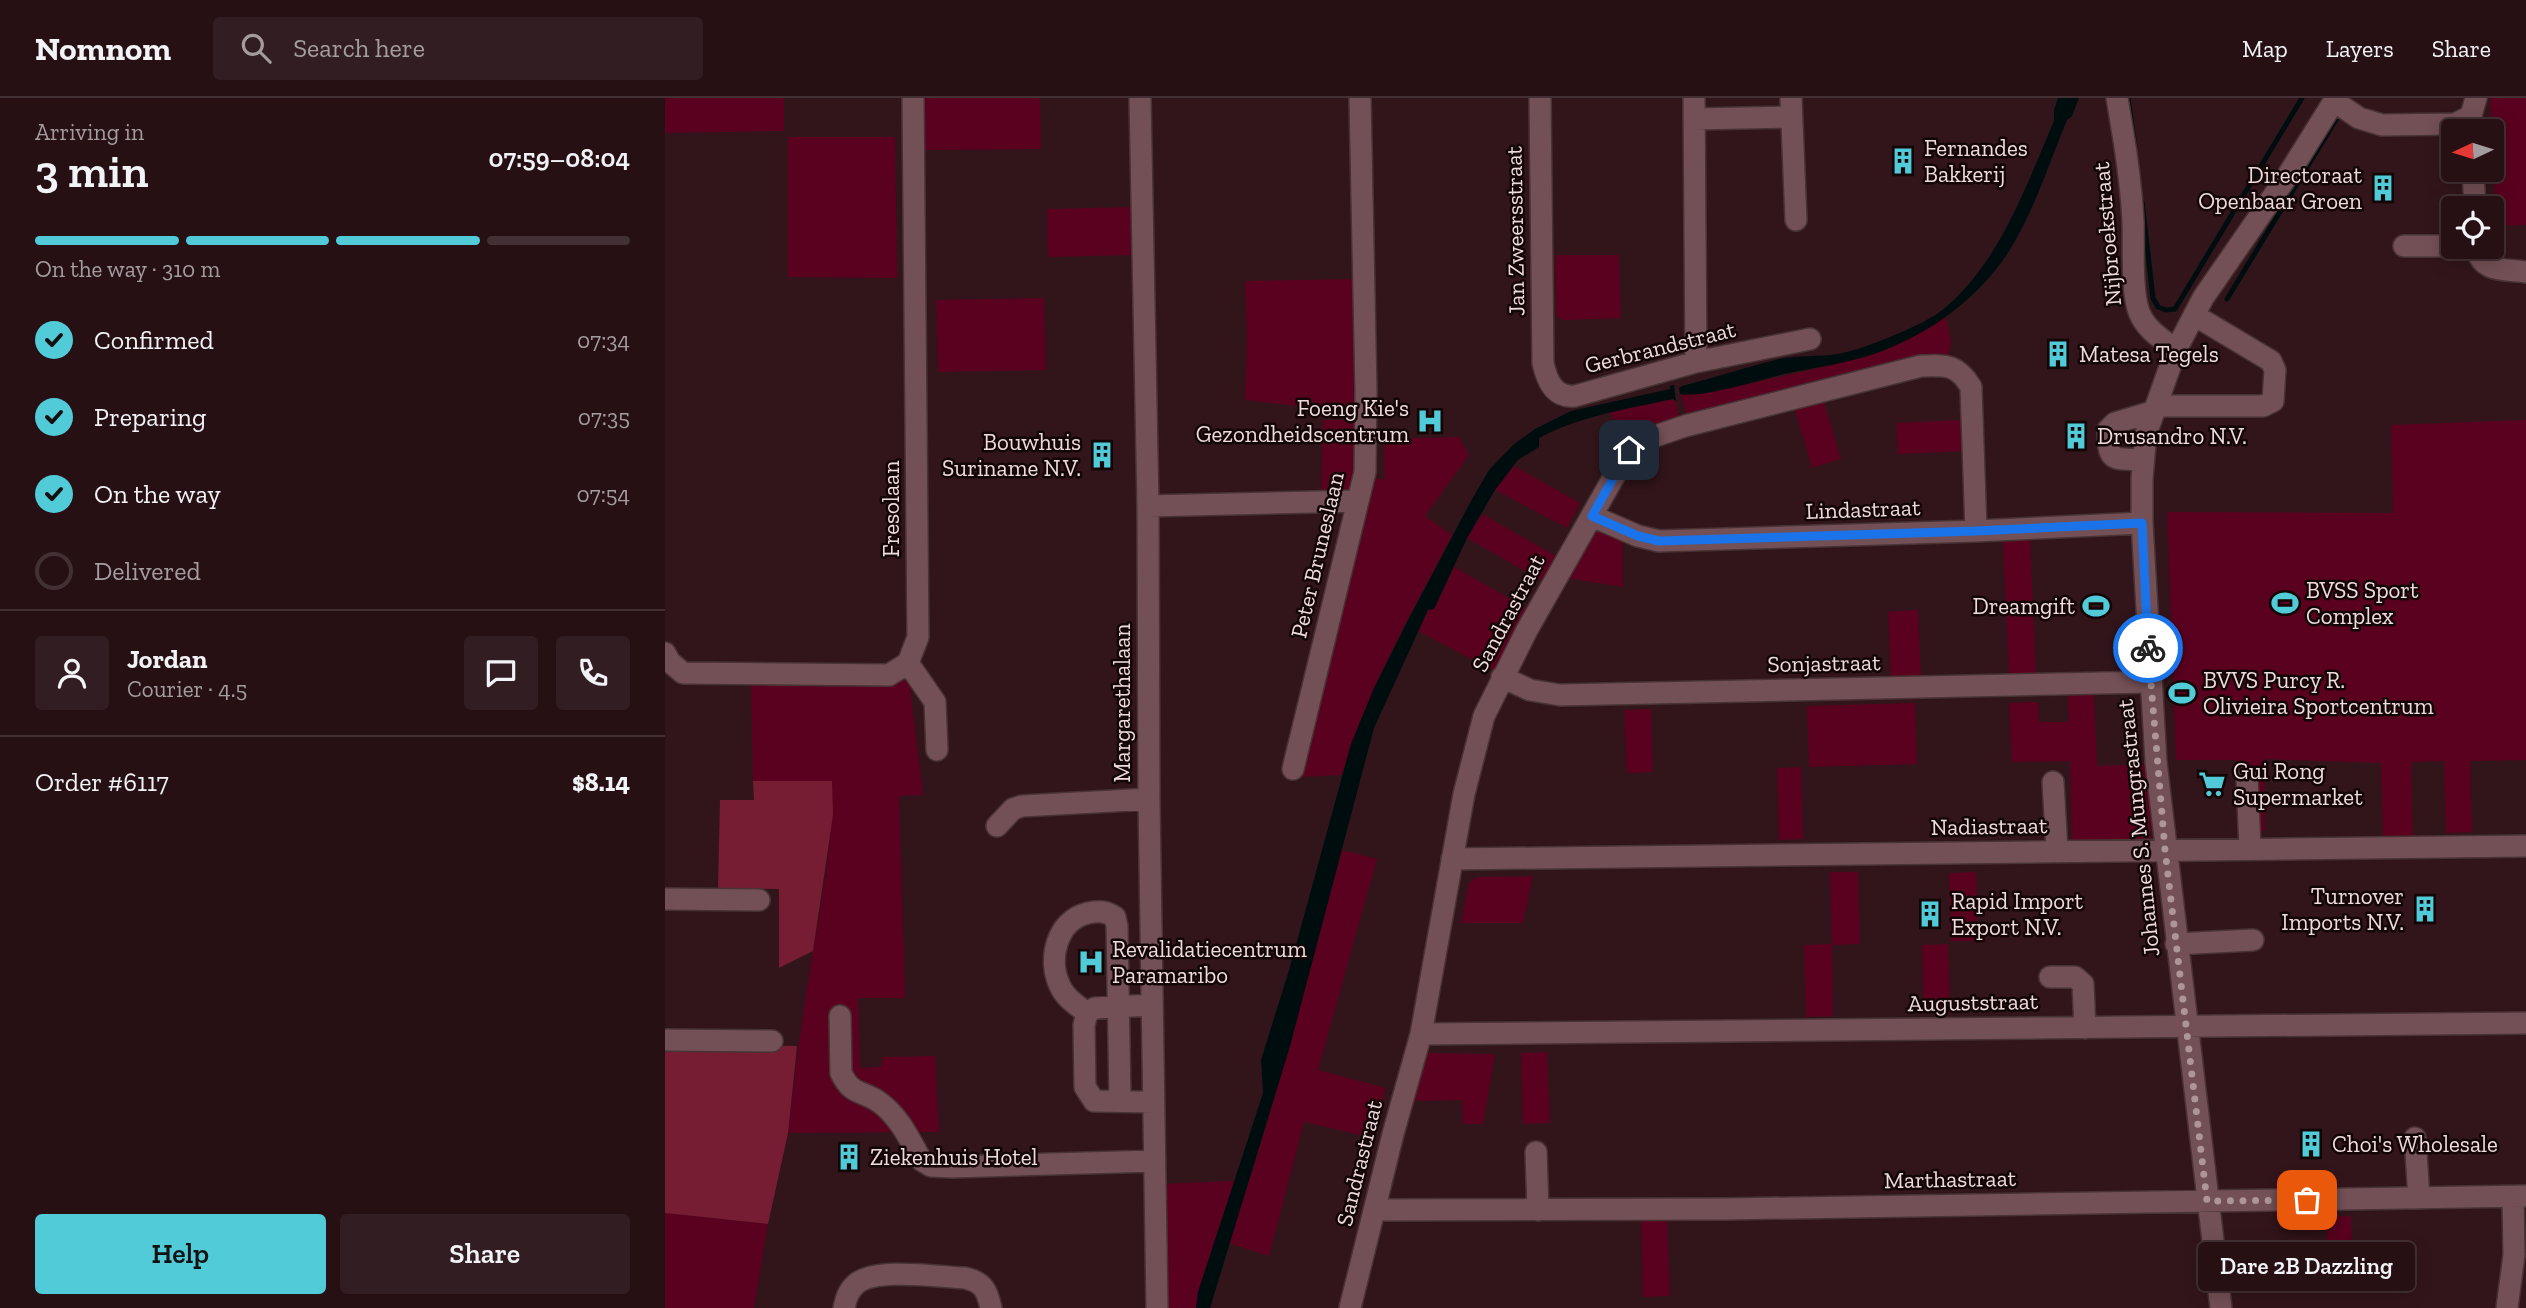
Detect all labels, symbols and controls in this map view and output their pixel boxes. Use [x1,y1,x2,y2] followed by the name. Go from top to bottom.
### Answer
[213,17,703,80] search box
[35,29,171,68] text: Nomnom
[237,29,275,67] icon: search
[293,32,425,64] text: Search here
[2242,34,2288,63] text: Map
[2326,34,2394,63] text: Layers
[2432,34,2491,63] text: Share
[35,118,144,146] text: Arriving in
[2441,119,2504,182] north arrow
[2441,119,2504,259] map controls
[1924,134,2028,188] place label: Fernandes Bakkerij
[488,142,630,174] text: 07:59–08:04
[35,144,148,199] text: 3 min
[1500,145,1530,316] street label: Jan Zweersstraat
[1888,146,1918,176] building icon: Fernandes Bakkerij
[2087,160,2127,307] street label: Nijbroekstraat
[2198,161,2362,215] place label: Directoraat Openbaar Groen
[2368,173,2398,203] building icon: Directoraat Openbaar Groen
[2441,196,2504,259] button: locate
[35,255,220,283] text: On the way · 310 m
[1582,315,1739,379] street label: Gerbrandstraat
[35,321,73,359] icon: check
[94,324,214,356] text: Confirmed
[577,326,630,354] text: 07:34
[2043,339,2073,369] building icon: Matesa Tegels
[2079,340,2219,368] place label: Matesa Tegels
[1196,394,1409,448] place label: Foeng Kie's Gezondheidscentrum
[35,398,73,436] icon: check
[94,401,206,433] text: Preparing
[578,403,630,431] text: 07:35
[1415,406,1445,436] hospital icon: Foeng Kie's Gezondheidscentrum
[1599,420,1659,480] pin
[2061,421,2091,451] building icon: Drusandro N.V.
[2097,422,2247,450] place label: Drusandro N.V.
[942,428,1081,482] place label: Bouwhuis Suriname N.V.
[1610,431,1648,469] icon: home
[1087,440,1117,470] building icon: Bouwhuis Suriname N.V.
[877,461,905,557] street label: Fresolaan
[1284,469,1350,641] street label: Peter Bruneslaan
[35,475,73,513] icon: check
[94,478,221,510] text: On the way
[577,480,630,508] text: 07:54
[1805,493,1921,525] street label: Lindastraat
[1465,549,1551,677] street label: Sandrastraat
[94,555,201,587] text: Delivered
[2306,576,2419,630] place label: BVSS Sport Complex
[2270,588,2300,618] sports icon: BVSS Sport Complex
[2081,591,2111,621] sports icon: Dreamgift
[1972,592,2075,620] place label: Dreamgift
[2113,613,2183,683] courier
[1108,623,1136,783] street label: Margarethalaan
[2129,629,2167,667] icon: bike
[35,636,109,710] button: person
[464,636,538,710] button: chat
[556,636,630,710] button: phone
[127,643,207,675] text: Jordan
[1767,648,1881,678] street label: Sonjastraat
[2203,666,2434,720] place label: BVVS Purcy R. Olivieira Sportcentrum
[127,675,247,703] text: Courier · 4.5
[2167,678,2197,708] sports icon: BVVS Purcy R. Olivieira Sportcentrum
[2111,698,2165,958] street label: Johannes S. Mungrastraat
[2233,757,2363,811] place label: Gui Rong Supermarket
[35,766,169,798] text: Order #6117
[572,766,630,798] text: $8.14
[2197,769,2227,799] supermarket icon: Gui Rong Supermarket
[1930,811,2048,841] street label: Nadiastraat
[2281,882,2404,936] place label: Turnover Imports N.V.
[1951,887,2084,941] place label: Rapid Import Export N.V.
[2410,894,2440,924] building icon: Turnover Imports N.V.
[1915,899,1945,929] building icon: Rapid Import Export N.V.
[1112,935,1307,989] place label: Revalidatiecentrum Paramaribo
[1076,947,1106,977] hospital icon: Revalidatiecentrum Paramaribo
[1907,987,2039,1017] street label: Auguststraat
[1330,1097,1388,1229] street label: Sandrastraat
[2296,1129,2326,1159] building icon: Choi's Wholesale
[2332,1130,2498,1158] place label: Choi's Wholesale
[834,1142,864,1172] building icon: Ziekenhuis Hotel
[870,1143,1038,1171] place label: Ziekenhuis Hotel
[1884,1164,2017,1194] street label: Marthastraat
[2277,1170,2337,1230] pin
[2288,1181,2326,1219] icon: bag
[35,1214,326,1294] button: Help
[340,1214,630,1294] button: Share
[2199,1242,2415,1291] callout: Dare 2B Dazzling
[2220,1252,2393,1280] text: Dare 2B Dazzling

